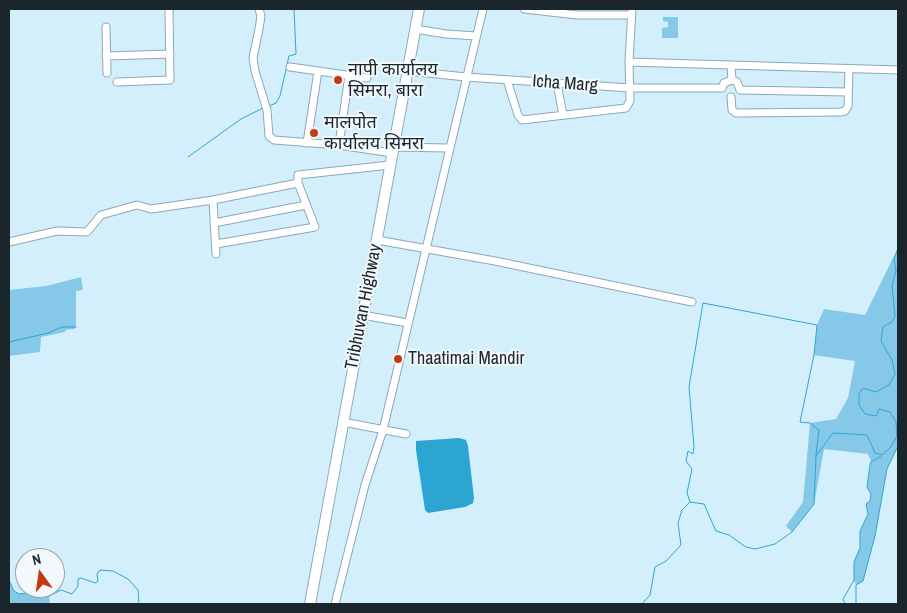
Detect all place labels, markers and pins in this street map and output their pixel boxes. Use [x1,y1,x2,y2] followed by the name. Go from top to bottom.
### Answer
[348,59,438,102] place label: नापी कार्यालय सिमरा, बारा
[332,74,344,86] marker: नापी कार्यालय सिमरा, बारा
[324,112,424,154] place label: मालपोत कार्यालय सिमरा
[308,127,320,139] marker: मालपोत कार्यालय सिमरा
[408,348,524,370] place label: Thaatimai Mandir
[392,353,404,365] marker: Thaatimai Mandir

